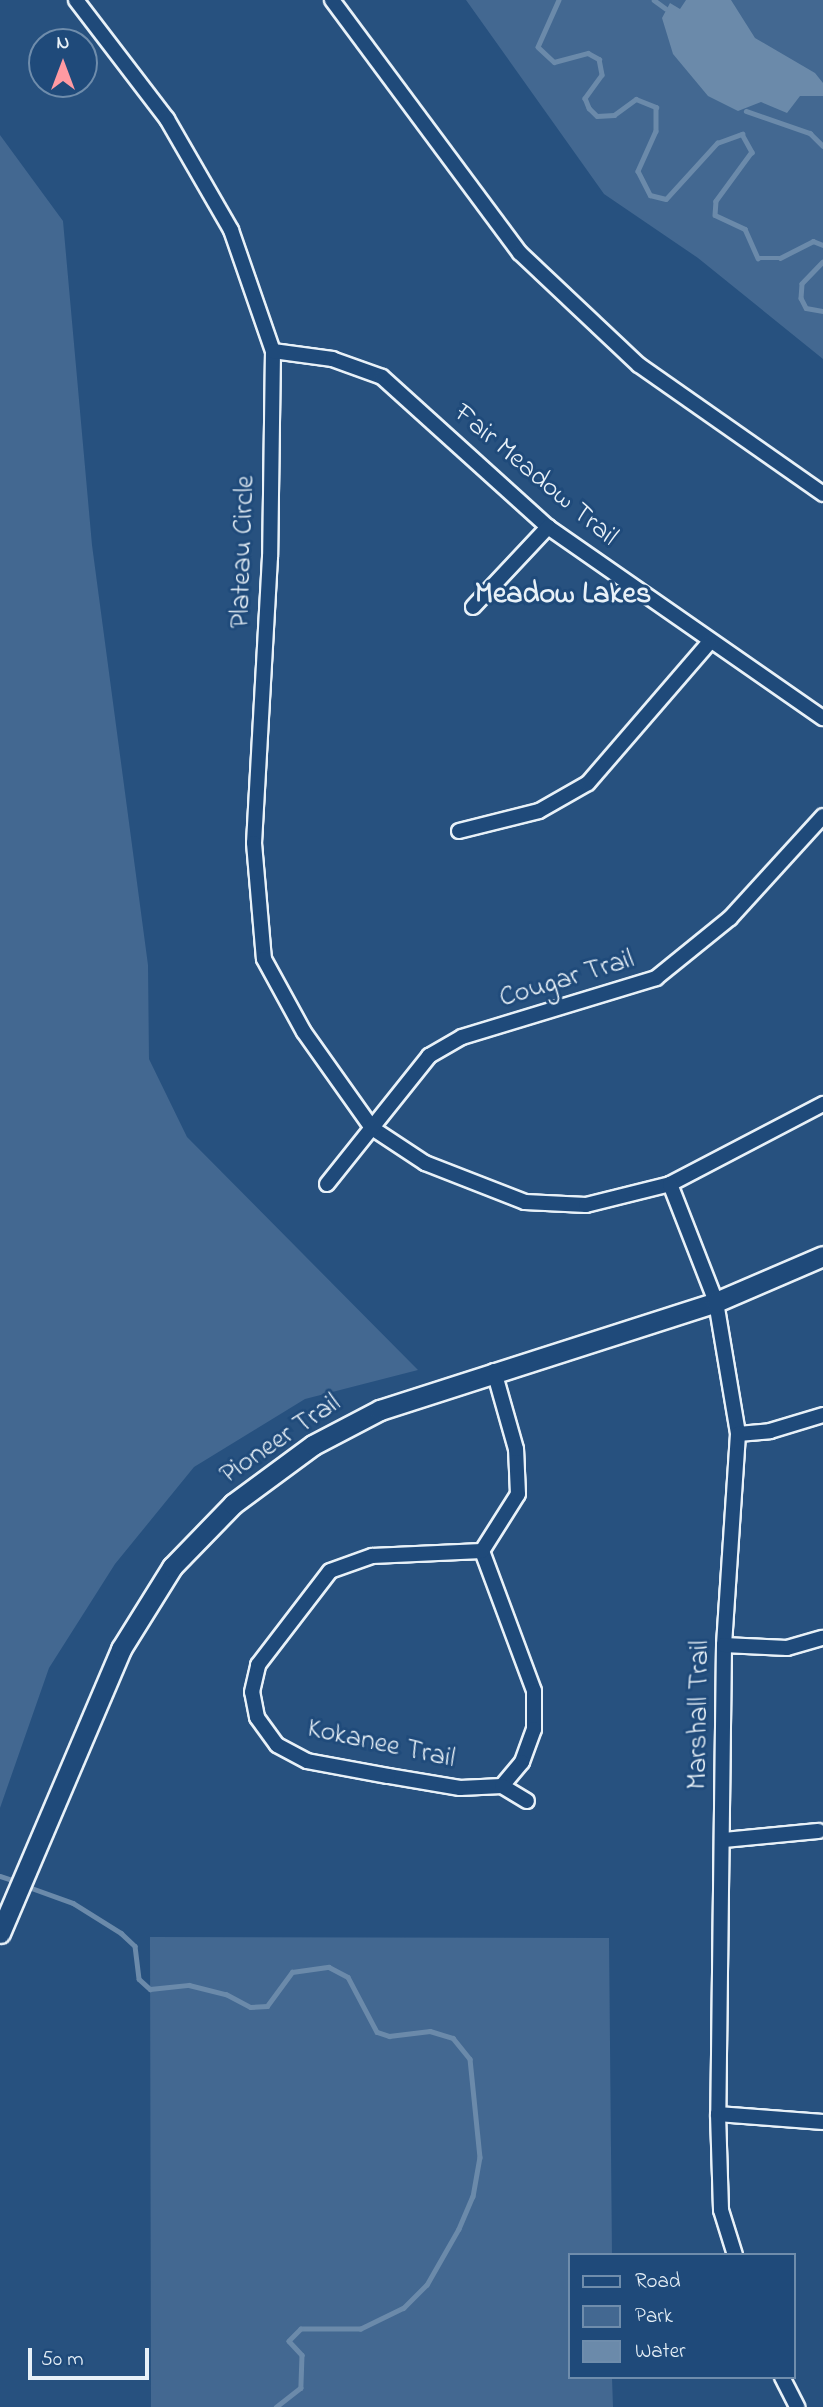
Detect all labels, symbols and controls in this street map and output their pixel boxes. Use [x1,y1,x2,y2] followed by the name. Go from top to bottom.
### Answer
[28,28,98,98] north arrow
[57,30,69,57] text: N
[446,398,624,554] street label: Fair Meadow Trail
[225,475,263,629] street label: Plateau Circle
[475,577,651,613] district label: Meadow Lakes
[496,944,638,1016] street label: Cougar Trail
[214,1387,348,1493] street label: Pioneer Trail
[682,1640,718,1790] street label: Marshall Trail
[304,1713,458,1777] street label: Kokanee Trail
[568,2253,795,2379] legend
[635,2267,681,2297] text: Road
[635,2302,673,2332] text: Park
[32,2334,152,2378] scale bar
[635,2337,686,2367] text: Water
[41,2345,84,2375] text: 50 m

